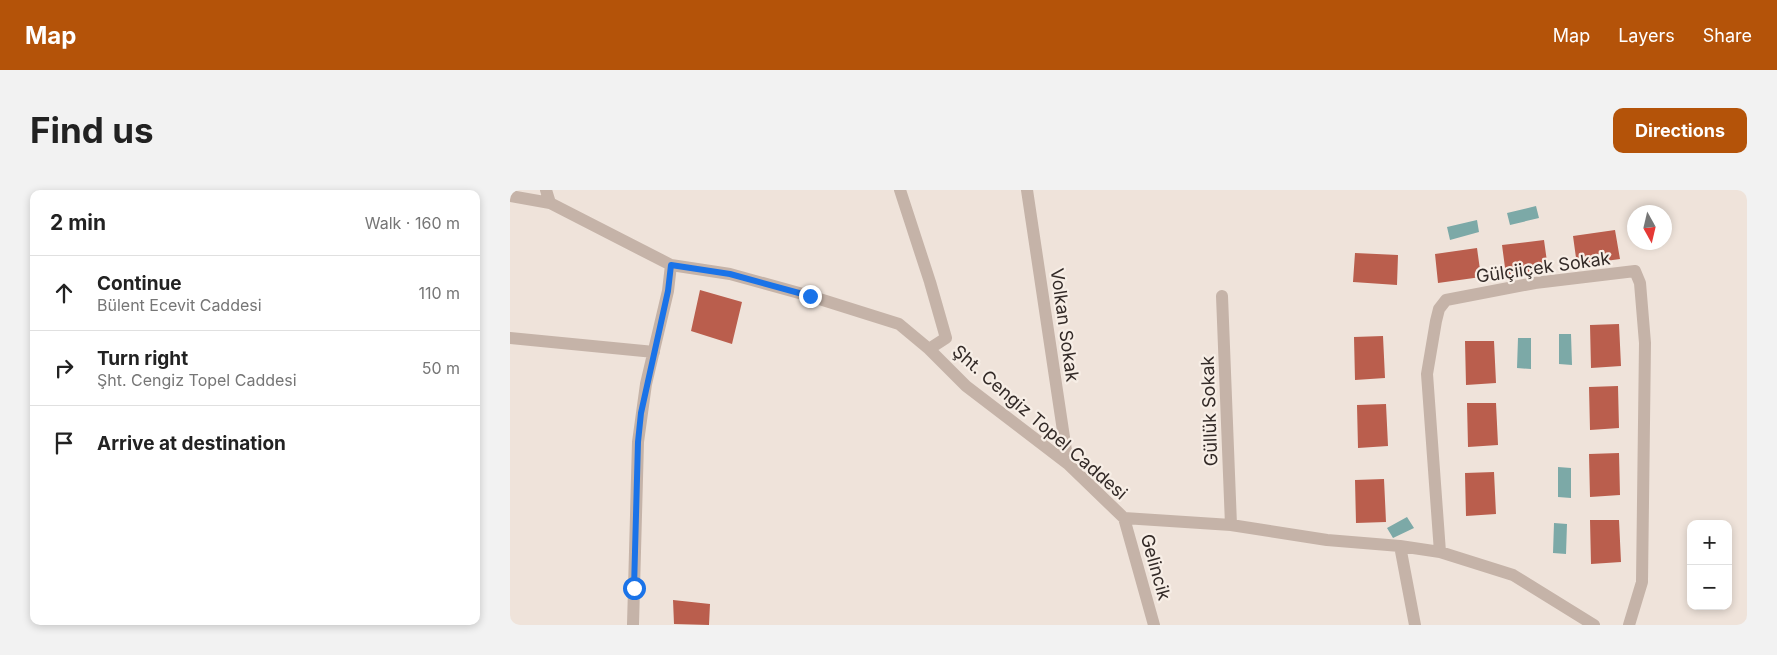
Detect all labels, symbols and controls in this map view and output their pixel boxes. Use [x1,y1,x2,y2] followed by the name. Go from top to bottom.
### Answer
[25,21,76,50] text: Map
[1553,25,1590,46] text: Map
[1618,25,1675,46] text: Layers
[1703,25,1752,46] text: Share
[1613,108,1747,153] button: Directions
[30,109,154,151] text: Find us
[1627,205,1672,250] north arrow
[50,210,106,235] text: 2 min
[365,213,460,233] text: Walk · 160 m
[1475,247,1612,287] street label: Gülçiiçek Sokak
[1047,267,1083,383] street label: Volkan Sokak
[97,272,182,295] text: Continue
[50,279,78,307] icon: ahead
[418,283,460,303] text: 110 m
[799,285,822,308] route end
[97,295,262,315] text: Bülent Ecevit Caddesi
[948,340,1132,504] street label: Şht. Cengiz Topel Caddesi
[97,347,188,370] text: Turn right
[50,354,78,382] icon: right
[1197,355,1221,467] street label: Güllük Sokak
[422,358,460,378] text: 50 m
[97,370,297,390] text: Şht. Cengiz Topel Caddesi
[50,429,78,457] icon: arrive
[97,432,286,455] text: Arrive at destination
[1687,520,1732,610] map controls
[1687,520,1732,565] button: +
[1137,532,1175,603] street label: Gelincik
[1687,565,1732,610] button: −
[623,577,646,600] route start

